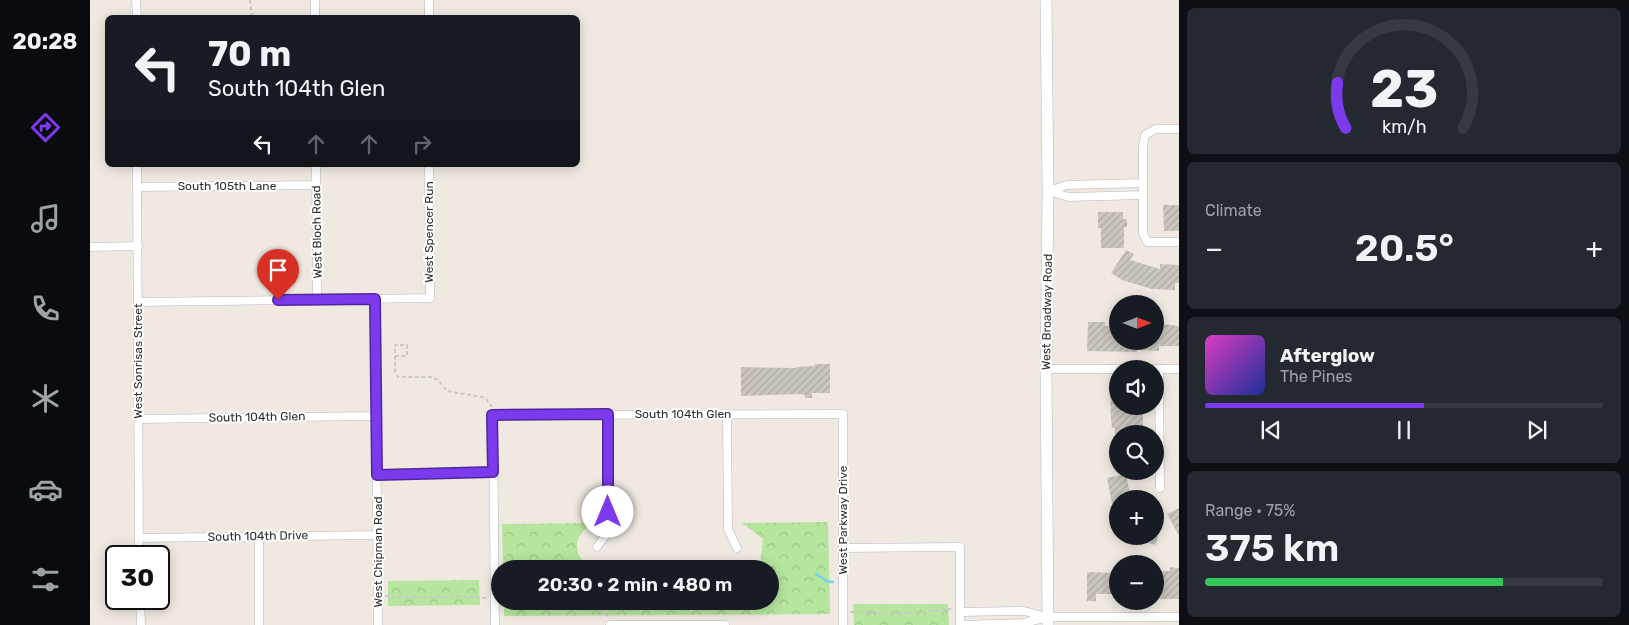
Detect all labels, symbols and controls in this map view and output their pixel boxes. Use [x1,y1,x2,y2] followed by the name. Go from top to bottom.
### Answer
[13,28,77,55] text: 20:28
[208,33,291,75] text: 70 m
[125,35,190,100] icon: left
[1370,58,1438,120] text: 23
[208,75,385,102] text: South 104th Glen
[28,110,63,145] icon: directions
[1382,116,1426,137] text: km/h
[249,130,277,158] icon: left
[302,130,330,158] icon: ahead
[355,130,383,158] icon: ahead
[408,130,436,158] icon: right
[178,179,277,193] street label: South 105th Lane
[422,181,436,283] street label: West Spencer Run
[309,185,325,279] street label: West Bloch Road
[28,201,63,236] icon: music
[1205,201,1262,220] text: Climate
[1355,225,1454,271] text: 20.5°
[1205,232,1223,265] text: −
[1586,232,1603,265] text: +
[257,249,299,300] pin
[1039,254,1055,370] street label: West Broadway Road
[264,256,292,284] icon: arrive
[28,291,63,326] icon: phone
[1109,295,1164,350] north arrow
[1109,295,1164,610] map controls
[131,303,145,419] street label: West Sonrisas Street
[1280,344,1375,367] text: Afterglow
[1109,360,1164,415] button: sound
[1280,367,1353,386] text: The Pines
[28,381,63,416] icon: climate
[635,407,731,421] street label: South 104th Glen
[209,409,305,425] street label: South 104th Glen
[1257,416,1285,444] icon: previous
[1390,416,1418,444] icon: pause
[1523,416,1551,444] icon: next
[1109,425,1164,480] button: search
[836,465,850,574] street label: West Parkway Drive
[28,472,63,507] icon: car
[581,485,633,537] position arrow
[1109,490,1164,545] button: +
[371,496,385,608] street label: West Chipman Road
[1205,501,1296,520] text: Range · 75%
[1205,525,1339,571] text: 375 km
[208,528,309,544] street label: South 104th Drive
[105,545,170,610] speed limit sign: 30
[1109,555,1164,610] button: −
[28,562,63,597] icon: filters
[538,573,732,596] text: 20:30 · 2 min · 480 m

